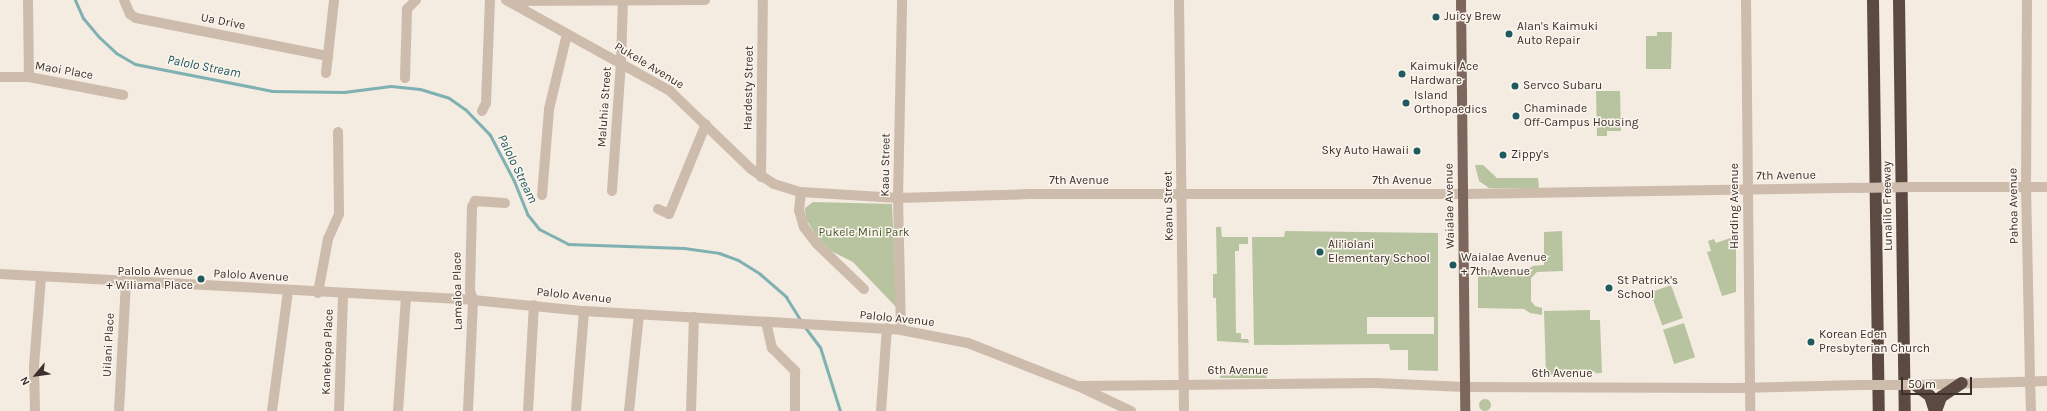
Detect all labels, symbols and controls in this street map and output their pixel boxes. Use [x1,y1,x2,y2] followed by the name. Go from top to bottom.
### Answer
[1444,10,1501,24] place label: Juicy Brew
[199,11,247,33] street label: Ua Drive
[1431,12,1441,22] marker: Juicy Brew
[1517,20,1598,48] place label: Alan's Kaimuki Auto Repair
[1504,29,1514,39] marker: Alan's Kaimuki Auto Repair
[612,40,686,92] street label: Pukele Avenue
[741,46,757,130] street label: Hardesty Street
[166,52,242,82] water label: Palolo Stream
[34,59,94,83] street label: Maoi Place
[1410,60,1478,88] place label: Kaimuki Ace Hardware
[595,66,615,148] street label: Maluhia Street
[1397,69,1407,79] marker: Kaimuki Ace Hardware
[1523,79,1602,93] place label: Servco Subaru
[1510,81,1520,91] marker: Servco Subaru
[1414,89,1487,117] place label: Island Orthopaedics
[1401,98,1411,108] marker: Island Orthopaedics
[1524,102,1639,130] place label: Chaminade Off-Campus Housing
[1511,111,1521,121] marker: Chaminade Off-Campus Housing
[494,132,540,206] water label: Palolo Stream
[878,133,894,197] street label: Kaau Street
[1322,144,1409,158] place label: Sky Auto Hawaii
[1412,146,1422,156] marker: Sky Auto Hawaii
[1511,148,1549,162] place label: Zippy's
[1498,150,1508,160] marker: Zippy's
[1880,161,1896,251] street label: Lunalilo Freeway
[1442,163,1458,249] street label: Waialae Avenue
[1728,163,1742,249] street label: Harding Avenue
[1756,168,1816,184] street label: 7th Avenue
[2006,168,2022,244] street label: Pahoa Avenue
[1161,171,1177,241] street label: Keanu Street
[1049,174,1109,188] street label: 7th Avenue
[1372,174,1432,188] street label: 7th Avenue
[819,226,909,240] park label: Pukele Mini Park
[1328,238,1430,266] place label: Ali'iolani Elementary School
[1315,247,1325,257] marker: Ali'iolani Elementary School
[1461,251,1547,279] place label: Waialae Avenue + 7th Avenue
[450,252,466,330] street label: Lamaloa Place
[1448,260,1458,270] marker: Waialae Avenue + 7th Avenue
[106,265,193,293] place label: Palolo Avenue + Wiliama Place
[213,267,289,285] street label: Palolo Avenue
[196,274,206,284] marker: Palolo Avenue + Wiliama Place
[1617,274,1678,302] place label: St Patrick's School
[1604,283,1614,293] marker: St Patrick's School
[536,285,612,307] street label: Palolo Avenue
[859,308,935,330] street label: Palolo Avenue
[319,309,337,395] street label: Kanekopa Place
[100,313,118,377] street label: Uilani Place
[1819,328,1930,356] place label: Korean Eden Presbyterian Church
[1806,337,1816,347] marker: Korean Eden Presbyterian Church
[16,355,56,395] north arrow
[1208,364,1268,378] street label: 6th Avenue
[1532,367,1592,381] street label: 6th Avenue
[1903,369,1974,395] scale bar
[17,374,33,388] text: N
[1908,377,1936,391] text: 50 m

